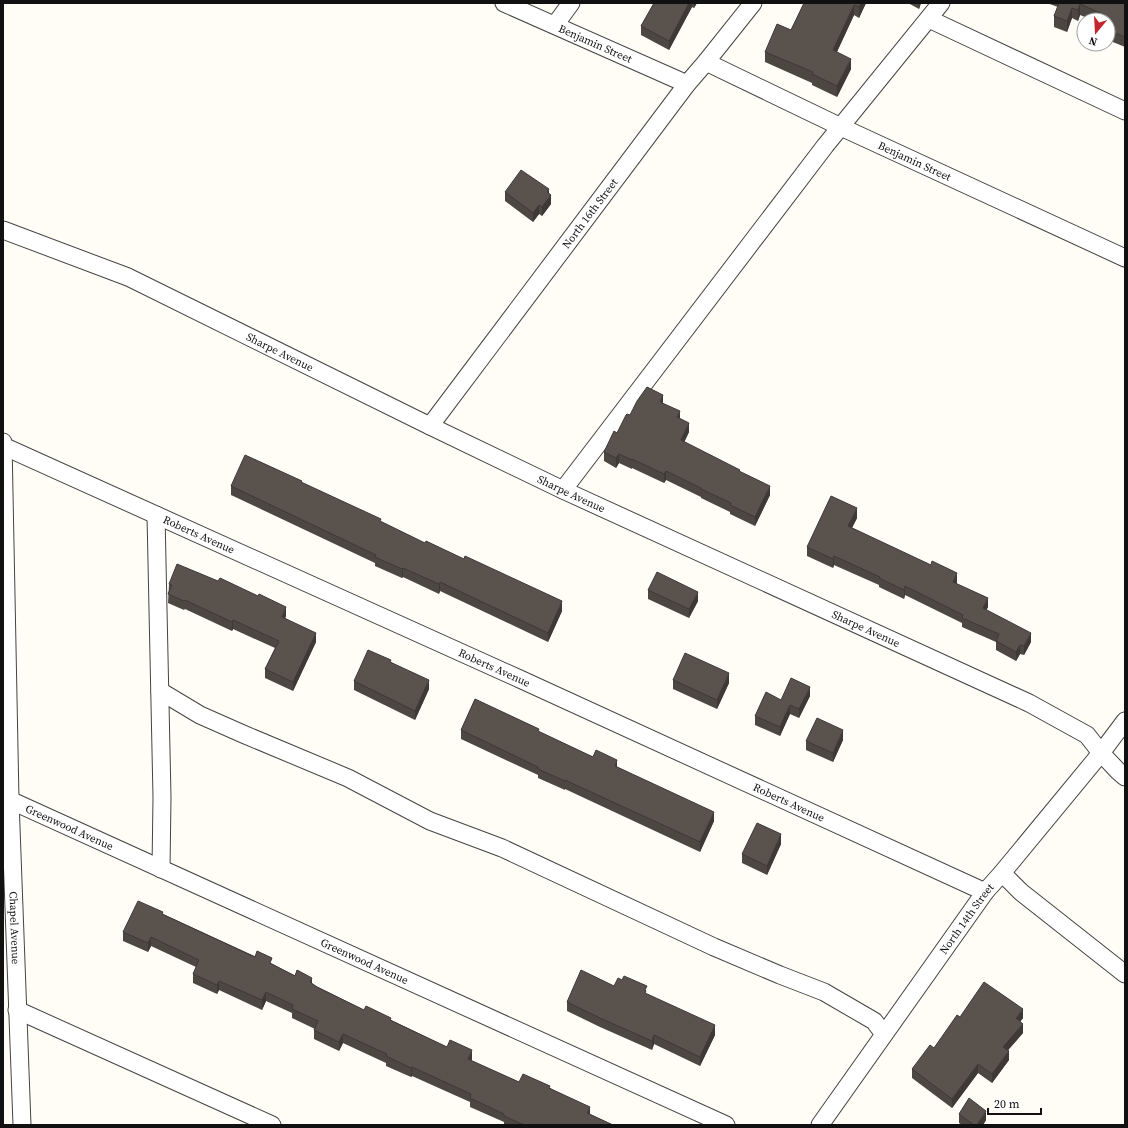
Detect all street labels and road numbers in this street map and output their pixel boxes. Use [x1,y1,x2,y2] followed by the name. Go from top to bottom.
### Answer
[556,21,635,67] street label: Benjamin Street
[876,138,954,185] street label: Benjamin Street
[559,175,622,252] street label: North 16th Street
[244,330,316,376] street label: Sharpe Avenue
[535,472,608,516] street label: Sharpe Avenue
[161,512,237,558] street label: Roberts Avenue
[829,607,902,651] street label: Sharpe Avenue
[456,645,533,691] street label: Roberts Avenue
[751,780,827,826] street label: Roberts Avenue
[23,801,116,854] street label: Greenwood Avenue
[936,880,998,957] street label: North 14th Street
[5,891,23,965] street label: Chapel Avenue
[318,935,411,988] street label: Greenwood Avenue

